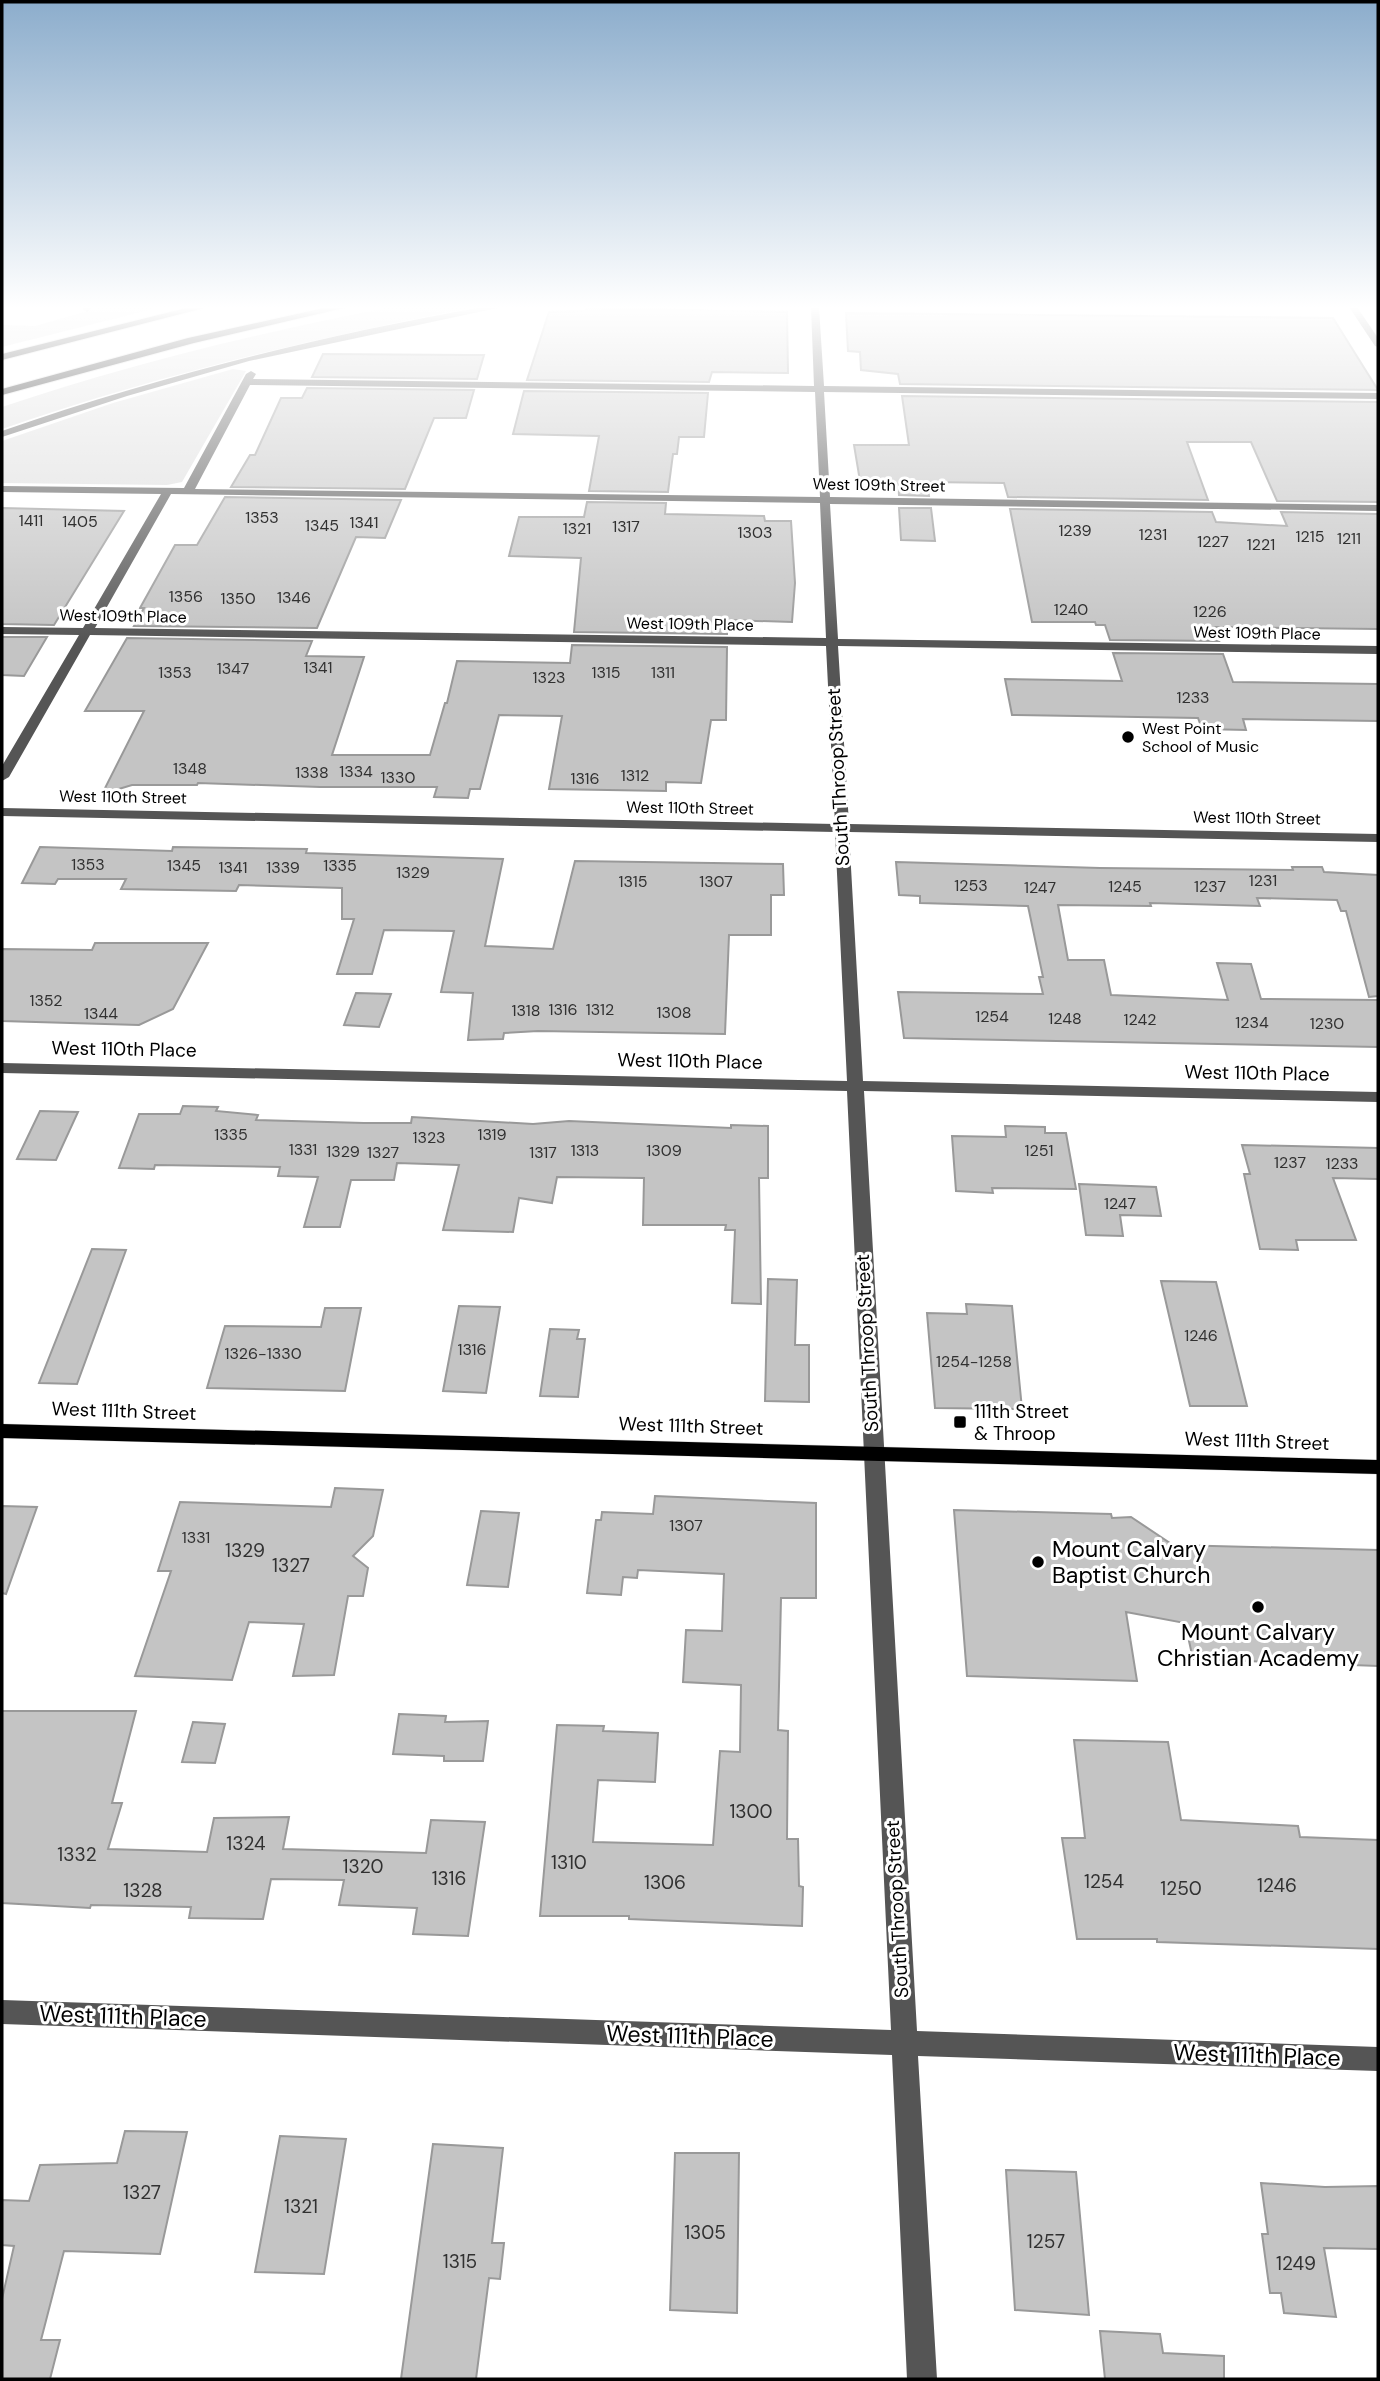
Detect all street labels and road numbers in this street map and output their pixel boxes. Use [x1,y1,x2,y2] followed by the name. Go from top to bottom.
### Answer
[812,473,946,497] street label: West 109th Street
[59,604,187,628] street label: West 109th Place
[626,612,754,636] street label: West 109th Place
[1193,621,1321,645] street label: West 109th Place
[821,687,855,867] street label: South Throop Street
[59,785,187,809] street label: West 110th Street
[626,796,754,820] street label: West 110th Street
[1193,806,1321,830] street label: West 110th Street
[51,1035,197,1063] street label: West 110th Place
[617,1047,763,1075] street label: West 110th Place
[1184,1059,1330,1087] street label: West 110th Place
[850,1253,884,1433] street label: South Throop Street
[51,1396,197,1426] street label: West 111th Street
[618,1411,764,1441] street label: West 111th Street
[1184,1426,1330,1456] street label: West 111th Street
[880,1819,914,1999] street label: South Throop Street
[39,1998,207,2034] street label: West 111th Place
[606,2018,774,2054] street label: West 111th Place
[1173,2037,1341,2073] street label: West 111th Place

